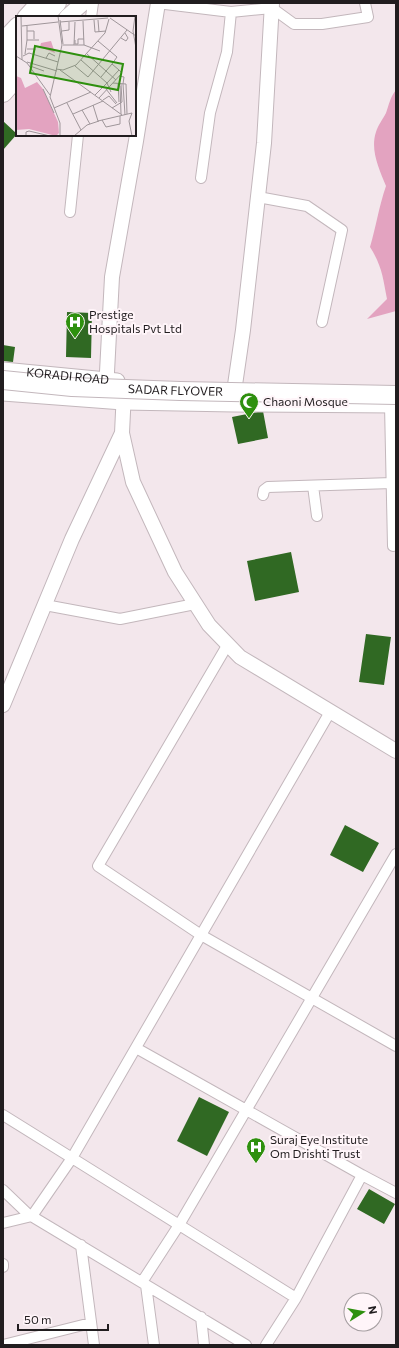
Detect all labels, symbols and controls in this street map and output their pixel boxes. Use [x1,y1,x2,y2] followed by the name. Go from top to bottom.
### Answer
[16,16,136,136] inset map
[89,307,182,335] place label: Prestige Hospitals Pvt Ltd
[64,311,86,339] hospital icon: Prestige Hospitals Pvt Ltd
[26,364,110,386] street label: KORADI ROAD
[128,381,223,398] street label: SADAR FLYOVER
[238,391,260,419] mosque icon: Chaoni Mosque
[263,394,348,408] place label: Chaoni Mosque
[270,1132,368,1160] place label: Suraj Eye Institute Om Drishti Trust
[245,1136,267,1164] hospital icon: Suraj Eye Institute Om Drishti Trust
[343,1292,383,1332] north arrow
[366,1305,380,1315] text: N
[18,1306,108,1332] scale bar
[24,1312,52,1326] text: 50 m

